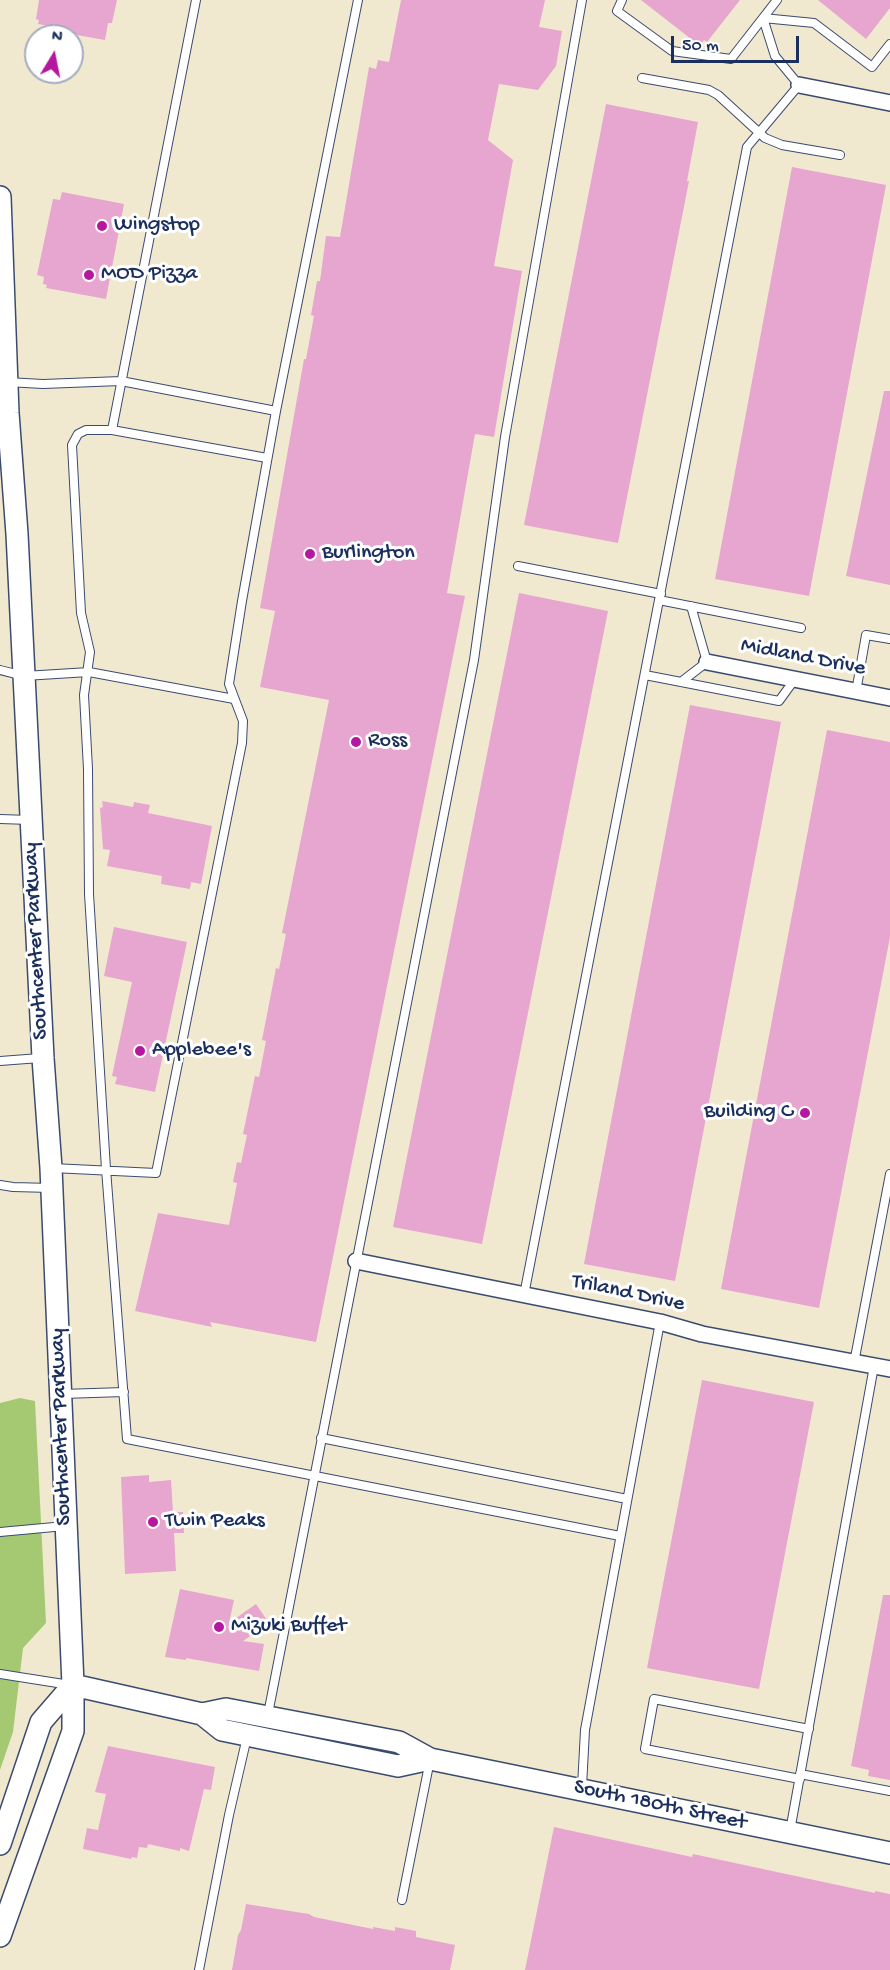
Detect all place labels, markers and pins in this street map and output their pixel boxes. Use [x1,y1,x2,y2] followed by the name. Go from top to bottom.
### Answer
[114,213,200,239] place label: Wingstop
[95,219,109,233] marker: Wingstop
[101,262,198,288] place label: MOD Pizza
[82,268,96,282] marker: MOD Pizza
[322,541,415,567] place label: Burlington
[303,547,317,561] marker: Burlington
[368,729,407,755] place label: Ross
[349,735,363,749] marker: Ross
[152,1038,251,1064] place label: Applebee's
[133,1044,147,1058] marker: Applebee's
[704,1100,793,1126] place label: Building C
[798,1106,812,1120] marker: Building C
[165,1509,265,1535] place label: Twin Peaks
[146,1515,160,1529] marker: Twin Peaks
[231,1614,346,1640] place label: Mizuki Buffet
[212,1620,226,1634] marker: Mizuki Buffet

